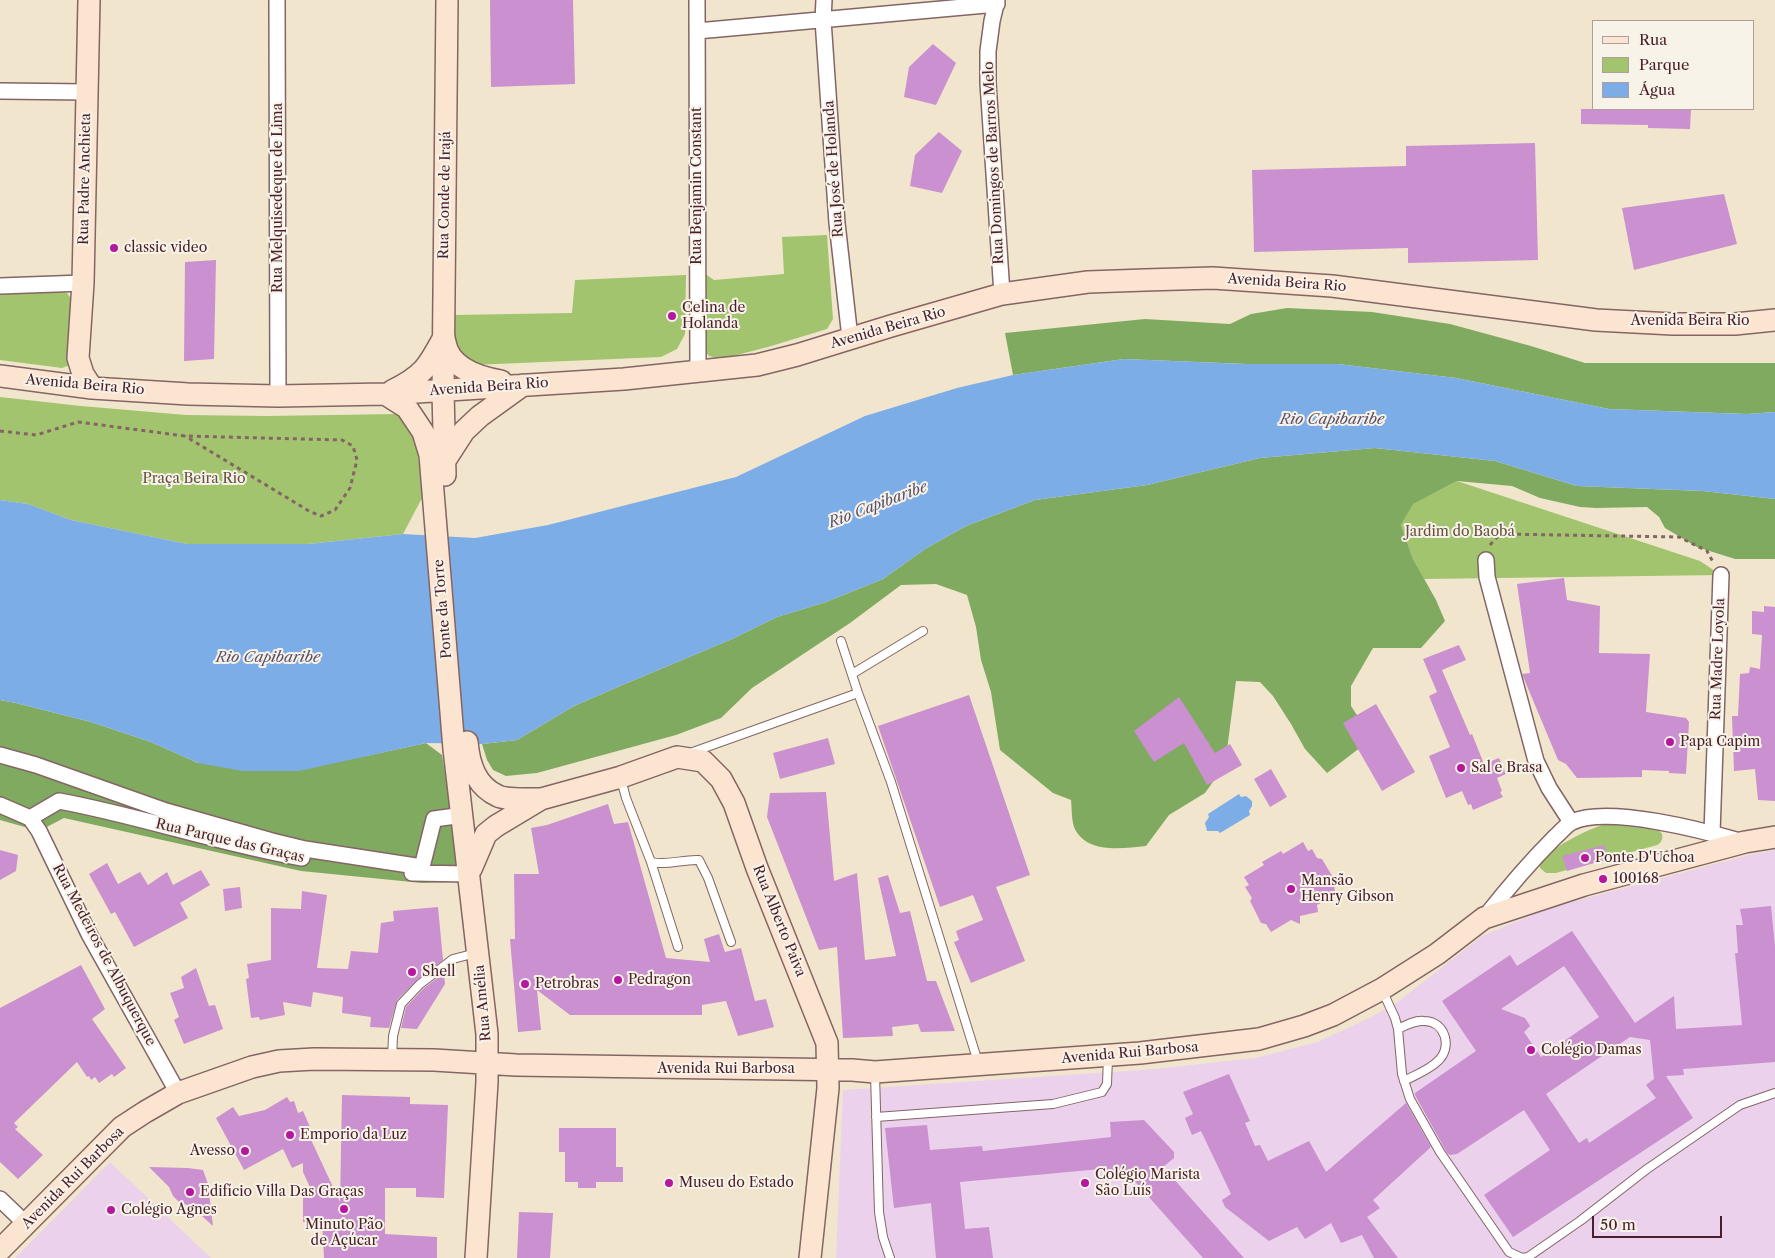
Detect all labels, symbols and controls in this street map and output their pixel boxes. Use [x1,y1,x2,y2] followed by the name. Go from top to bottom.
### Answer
[1592,20,1755,110] legend
[1639,30,1667,49] text: Rua
[1639,55,1689,74] text: Parque
[980,61,1008,265] street label: Rua Domingos de Barros Melo
[1639,80,1675,99] text: Água
[821,100,847,238] street label: Rua José de Holanda
[270,103,286,293] street label: Rua Melquisedeque de Lima
[689,107,705,265] street label: Rua Benjamin Constant
[75,113,95,245] street label: Rua Padre Anchieta
[435,131,455,259] street label: Rua Conde de Irajá
[124,240,207,256] place label: classic video
[108,242,120,254] marker: classic video
[1227,270,1347,296] street label: Avenida Beira Rio
[682,300,745,332] place label: Celina de Holanda
[828,304,948,352] street label: Avenida Beira Rio
[666,310,678,322] marker: Celina de Holanda
[1630,313,1750,329] street label: Avenida Beira Rio
[25,371,145,399] street label: Avenida Beira Rio
[429,374,549,400] street label: Avenida Beira Rio
[1280,411,1384,429] water label: Rio Capibaribe
[143,471,245,487] park label: Praça Beira Rio
[826,478,930,532] water label: Rio Capibaribe
[1405,524,1515,540] park label: Jardim do Baobá
[430,559,456,659] street label: Ponte da Torre
[1707,598,1729,720] street label: Rua Madre Loyola
[216,649,320,667] water label: Rio Capibaribe
[1680,734,1760,750] place label: Papa Capim
[1664,736,1676,748] marker: Papa Capim
[1471,760,1543,776] place label: Sal e Brasa
[1455,762,1467,774] marker: Sal e Brasa
[154,816,306,866] street label: Rua Parque das Graças
[1595,850,1695,866] place label: Ponte D'Uchoa
[1579,852,1591,864] marker: Ponte D'Uchoa
[49,861,159,1049] street label: Rua Medeiros de Albuquerque
[749,863,809,979] street label: Rua Alberto Paiva
[1613,871,1659,887] place label: 100168
[1301,873,1394,906] place label: Mansão Henry Gibson
[1597,873,1609,885] marker: 100168
[1285,883,1297,895] marker: Mansão Henry Gibson
[422,964,455,980] place label: Shell
[471,964,495,1042] street label: Rua Amélia
[406,966,418,978] marker: Shell
[628,972,691,988] place label: Pedragon
[612,974,624,986] marker: Pedragon
[535,976,599,992] place label: Petrobras
[519,978,531,990] marker: Petrobras
[1061,1039,1199,1067] street label: Avenida Rui Barbosa
[1541,1042,1642,1058] place label: Colégio Damas
[1525,1044,1537,1056] marker: Colégio Damas
[657,1061,795,1077] street label: Avenida Rui Barbosa
[18,1123,128,1233] street label: Avenida Rui Barbosa
[300,1127,407,1143] place label: Emporio da Luz
[284,1129,296,1141] marker: Emporio da Luz
[190,1143,235,1159] place label: Avesso
[239,1145,251,1157] marker: Avesso
[1095,1167,1200,1200] place label: Colégio Marista São Luís
[679,1175,794,1191] place label: Museu do Estado
[663,1177,675,1189] marker: Museu do Estado
[1079,1177,1091,1189] marker: Colégio Marista São Luís
[200,1184,364,1200] place label: Edifício Villa Das Graças
[184,1186,196,1198] marker: Edifício Villa Das Graças
[121,1202,217,1218] place label: Colégio Agnes
[338,1203,350,1215] marker: Minuto Pão de Açúcar
[105,1204,117,1216] marker: Colégio Agnes
[1595,1206,1725,1238] scale bar
[1600,1215,1636,1234] text: 50 m
[305,1217,383,1250] place label: Minuto Pão de Açúcar

